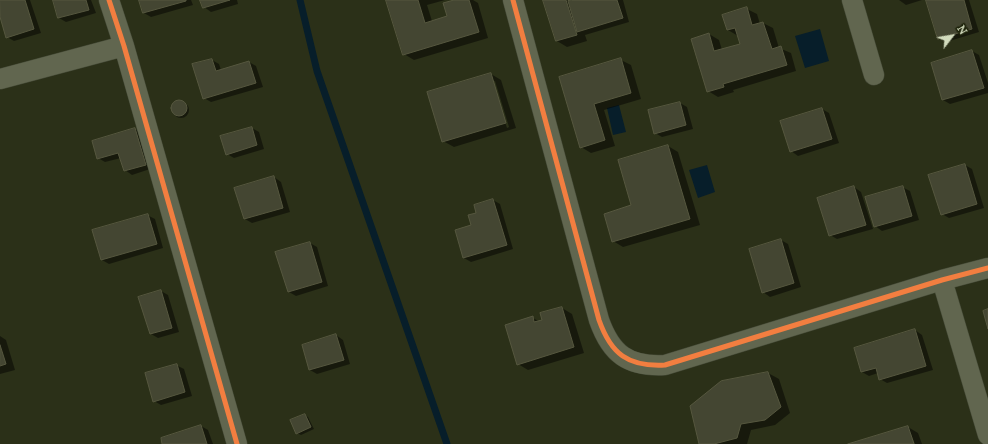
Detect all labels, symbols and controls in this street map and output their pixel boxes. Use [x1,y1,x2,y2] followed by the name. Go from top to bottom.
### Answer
[932,16,972,56] north arrow
[954,23,970,37] text: N

